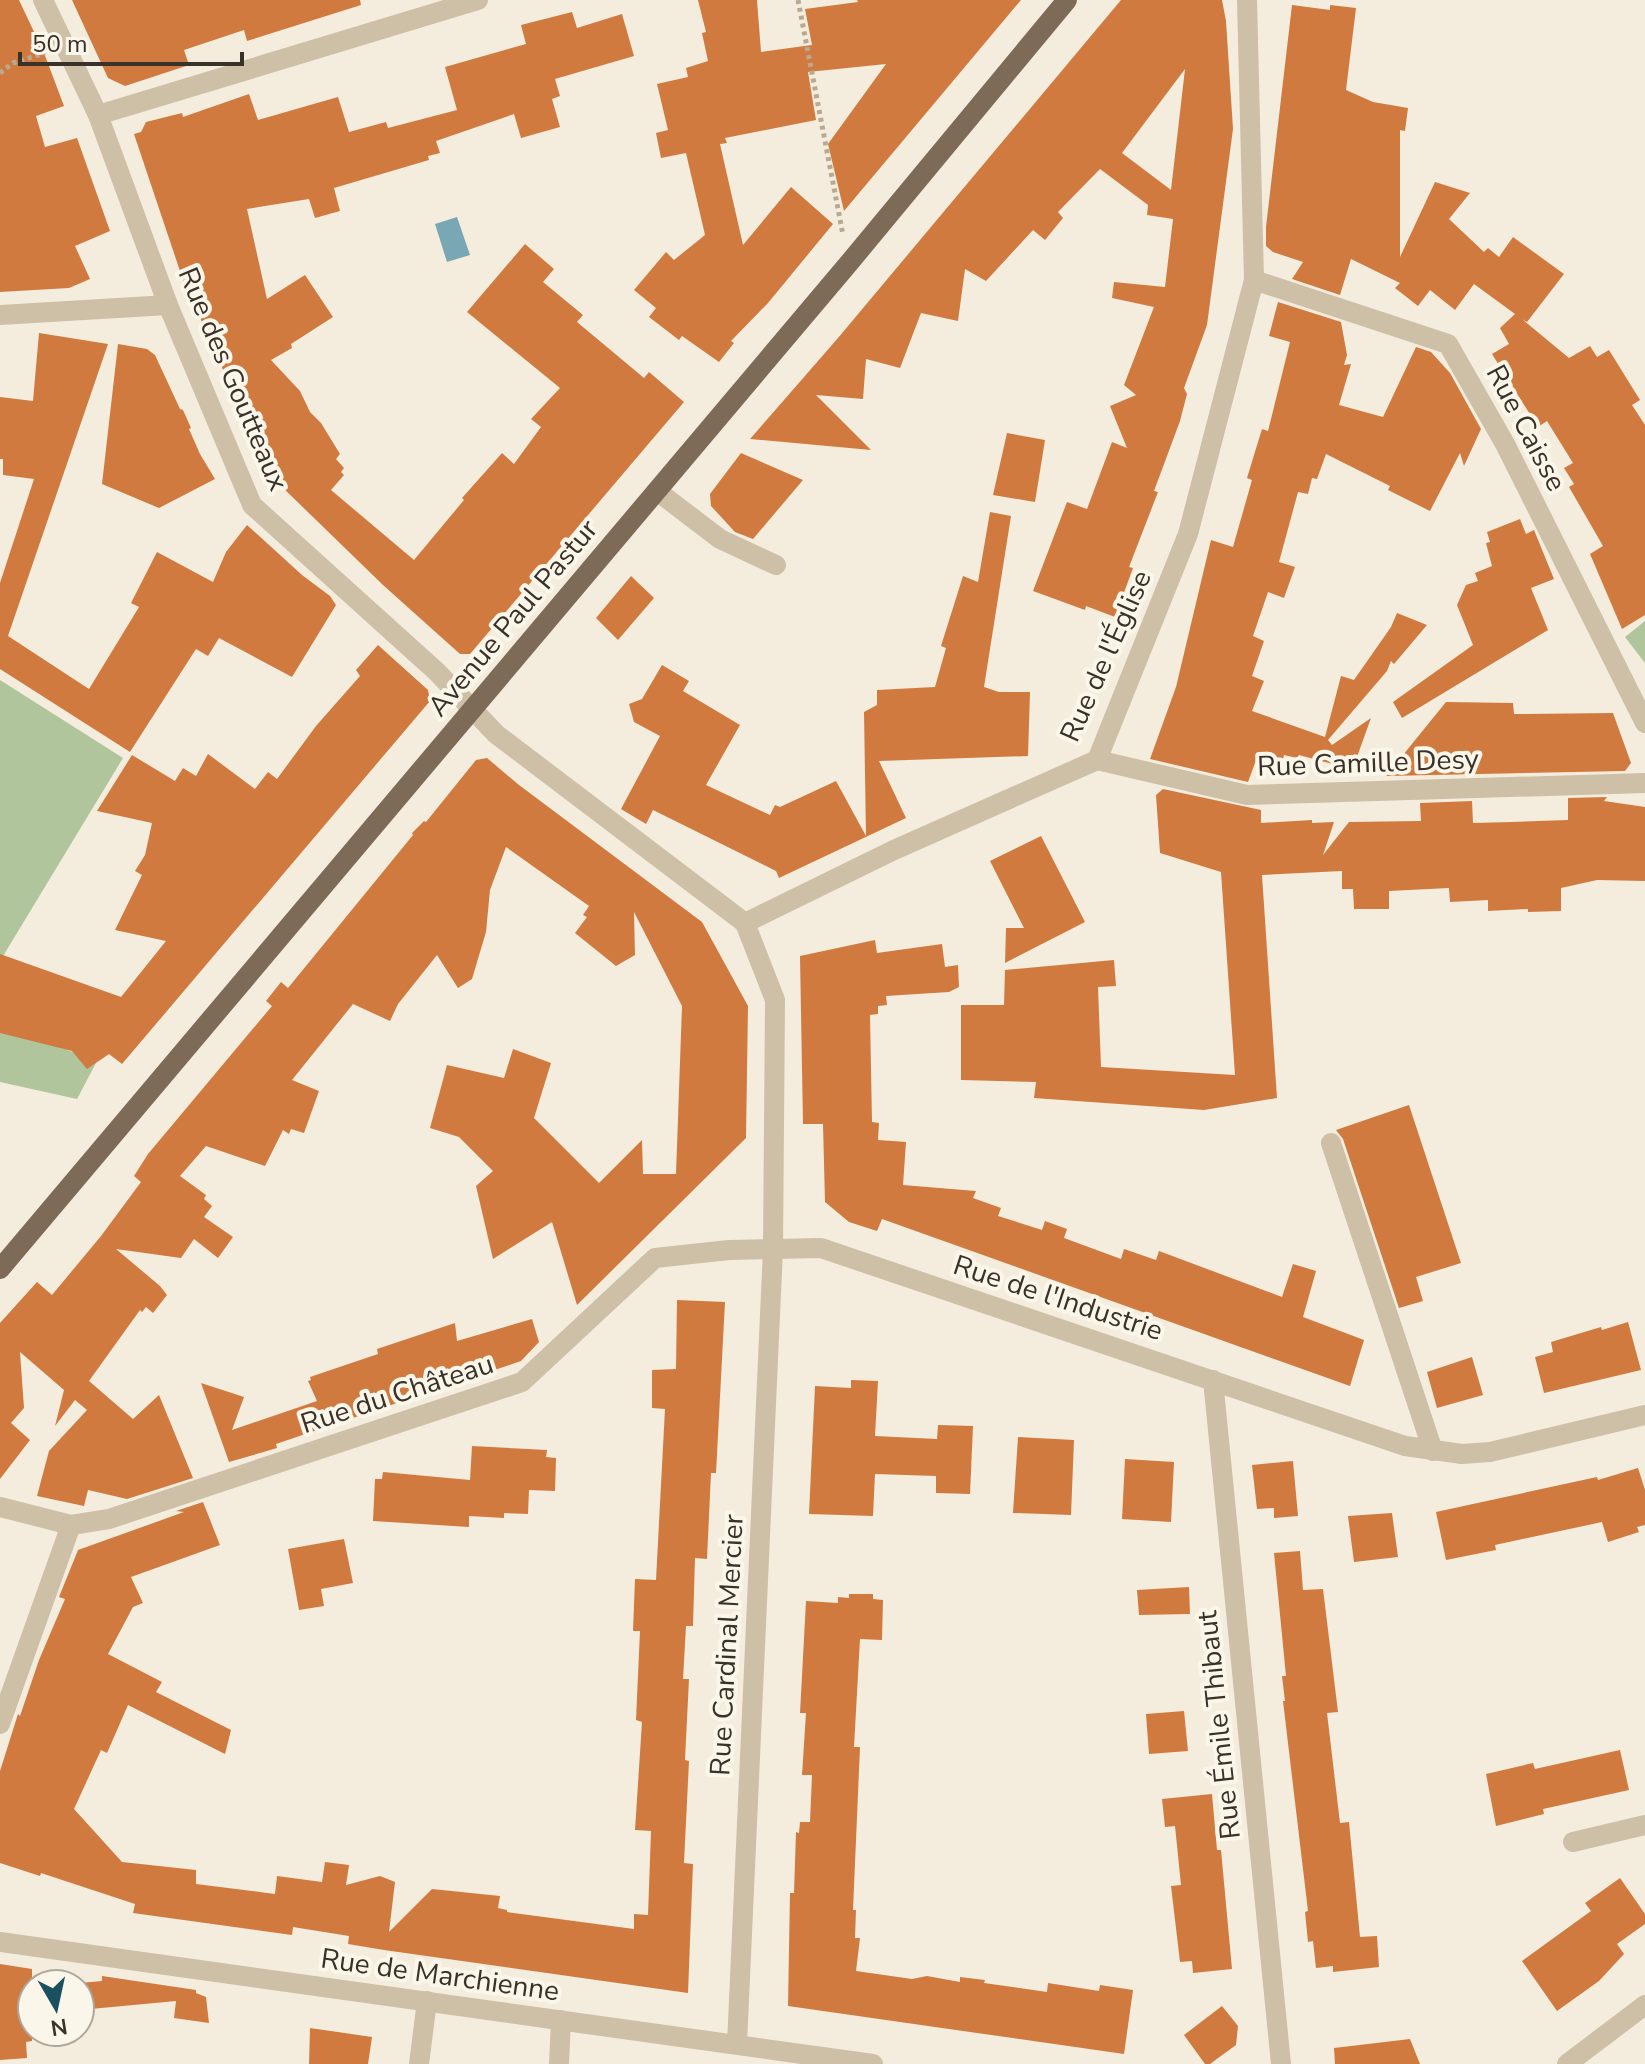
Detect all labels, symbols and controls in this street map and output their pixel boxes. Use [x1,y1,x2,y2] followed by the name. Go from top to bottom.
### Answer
[20,16,242,66] scale bar
[32,28,88,60] text: 50 m
[169,261,297,497] street label: Rue des Goutteaux
[1477,358,1575,498] street label: Rue Caisse
[419,511,607,725] street label: Avenue Paul Pastur
[1051,564,1161,748] street label: Rue de l'Église
[1256,740,1480,786] street label: Rue Camille Desy
[948,1246,1168,1350] street label: Rue de l'Industrie
[296,1345,498,1443] street label: Rue du Château
[701,1513,753,1777] street label: Rue Cardinal Mercier
[1188,1609,1250,1841] street label: Rue Émile Thibaut
[318,1939,562,2011] street label: Rue de Marchienne
[16,1968,96,2048] north arrow
[48,2011,69,2043] text: N

